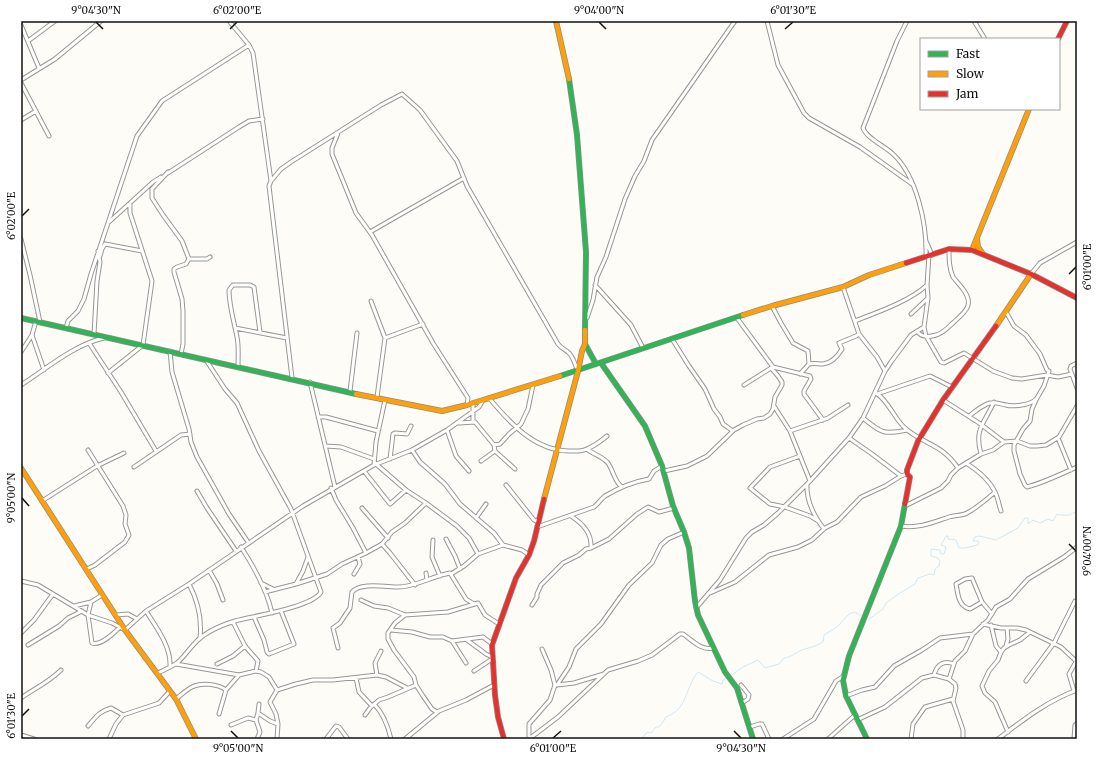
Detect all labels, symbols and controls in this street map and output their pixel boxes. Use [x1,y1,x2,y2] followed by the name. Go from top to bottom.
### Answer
[71,4,121,17] text: 9°04'30"N
[213,4,262,17] text: 6°02'00"E
[574,4,624,17] text: 9°04'00"N
[770,4,816,17] text: 6°01'30"E
[920,38,1060,110] legend
[956,46,980,61] text: Fast
[956,66,985,81] text: Slow
[955,86,979,101] text: Jam
[5,191,18,240] text: 6°02'00"E
[1081,243,1094,290] text: 6°01'00"E
[5,473,18,523] text: 9°05'00"N
[1081,526,1094,576] text: 9°04'00"N
[5,693,18,739] text: 6°01'30"E
[213,742,263,755] text: 9°05'00"N
[530,742,577,755] text: 6°01'00"E
[716,742,766,755] text: 9°04'30"N

